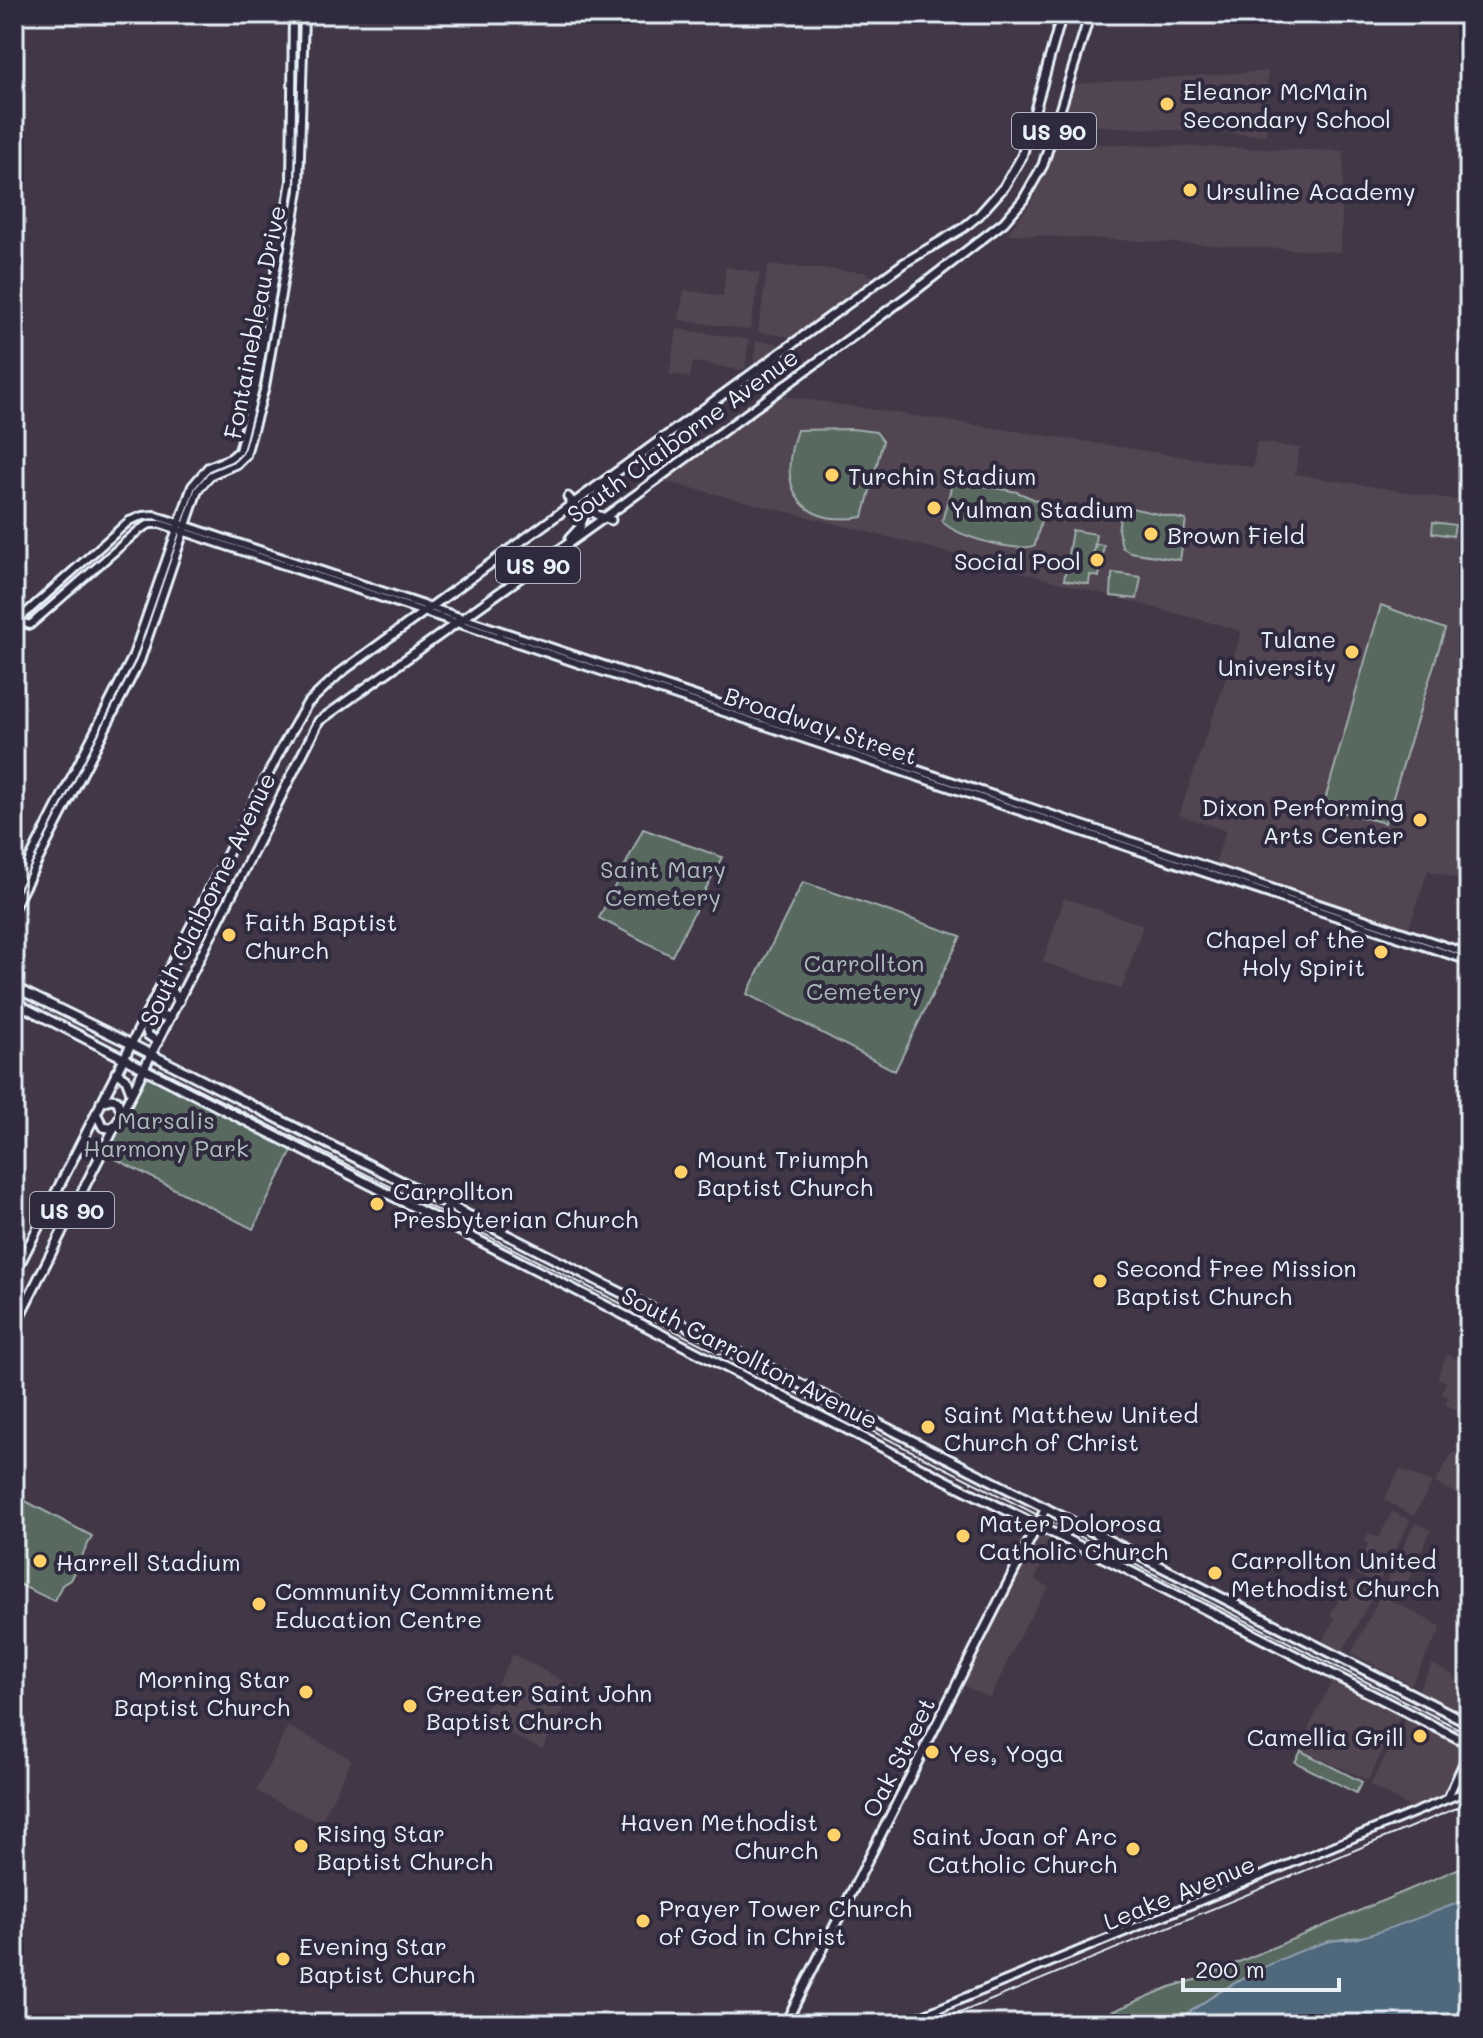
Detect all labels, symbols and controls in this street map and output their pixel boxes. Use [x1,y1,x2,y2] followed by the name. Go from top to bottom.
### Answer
[1183,75,1391,134] place label: Eleanor McMain Secondary School
[1158,95,1176,113] marker: Eleanor McMain Secondary School
[1012,113,1096,149] road number: US 90
[1206,175,1415,206] place label: Ursuline Academy
[1181,181,1199,199] marker: Ursuline Academy
[216,203,292,441] street label: Fontainebleau Drive
[560,341,804,529] street label: South Claiborne Avenue
[848,460,1036,491] place label: Turchin Stadium
[823,466,841,484] marker: Turchin Stadium
[950,493,1134,524] place label: Yulman Stadium
[925,499,943,517] marker: Yulman Stadium
[1167,519,1305,550] place label: Brown Field
[1142,525,1160,543] marker: Brown Field
[954,545,1081,576] place label: Social Pool
[496,547,580,583] road number: US 90
[1088,551,1106,569] marker: Social Pool
[1218,623,1336,682] place label: Tulane University
[1343,643,1361,661] marker: Tulane University
[720,679,922,771] street label: Broadway Street
[132,767,282,1031] street label: South Claiborne Avenue
[1202,791,1404,850] place label: Dixon Performing Arts Center
[1411,811,1429,829] marker: Dixon Performing Arts Center
[600,853,726,912] park label: Saint Mary Cemetery
[245,906,397,965] place label: Faith Baptist Church
[1206,923,1365,982] place label: Chapel of the Holy Spirit
[220,926,238,944] marker: Faith Baptist Church
[1372,943,1390,961] marker: Chapel of the Holy Spirit
[804,947,924,1006] park label: Carrollton Cemetery
[83,1104,249,1163] park label: Marsalis Harmony Park
[697,1143,873,1202] place label: Mount Triumph Baptist Church
[672,1163,690,1181] marker: Mount Triumph Baptist Church
[393,1175,638,1234] place label: Carrollton Presbyterian Church
[30,1192,114,1228] road number: US 90
[368,1195,386,1213] marker: Carrollton Presbyterian Church
[1116,1252,1356,1311] place label: Second Free Mission Baptist Church
[1091,1272,1109,1290] marker: Second Free Mission Baptist Church
[616,1279,884,1435] street label: South Carrollton Avenue
[944,1398,1199,1457] place label: Saint Matthew United Church of Christ
[919,1418,937,1436] marker: Saint Matthew United Church of Christ
[979,1507,1168,1566] place label: Mater Dolorosa Catholic Church
[954,1527,972,1545] marker: Mater Dolorosa Catholic Church
[1231,1544,1439,1603] place label: Carrollton United Methodist Church
[56,1546,241,1577] place label: Harrell Stadium
[31,1552,49,1570] marker: Harrell Stadium
[1206,1564,1224,1582] marker: Carrollton United Methodist Church
[275,1575,555,1634] place label: Community Commitment Education Centre
[250,1595,268,1613] marker: Community Commitment Education Centre
[114,1663,290,1722] place label: Morning Star Baptist Church
[426,1677,652,1736] place label: Greater Saint John Baptist Church
[297,1683,315,1701] marker: Morning Star Baptist Church
[855,1692,941,1822] street label: Oak Street
[401,1697,419,1715] marker: Greater Saint John Baptist Church
[1247,1721,1404,1752] place label: Camellia Grill
[1411,1727,1429,1745] marker: Camellia Grill
[948,1737,1064,1768] place label: Yes, Yoga
[923,1743,941,1761] marker: Yes, Yoga
[620,1806,818,1865] place label: Haven Methodist Church
[317,1817,493,1876] place label: Rising Star Baptist Church
[912,1820,1117,1879] place label: Saint Joan of Arc Catholic Church
[825,1826,843,1844] marker: Haven Methodist Church
[292,1837,310,1855] marker: Rising Star Baptist Church
[1124,1840,1142,1858] marker: Saint Joan of Arc Catholic Church
[1099,1848,1259,1936] street label: Leake Avenue
[659,1892,912,1951] place label: Prayer Tower Church of God in Christ
[634,1912,652,1930] marker: Prayer Tower Church of God in Christ
[299,1930,475,1989] place label: Evening Star Baptist Church
[1183,1942,1339,1992] scale bar
[274,1950,292,1968] marker: Evening Star Baptist Church
[1195,1953,1265,1984] text: 200 m

